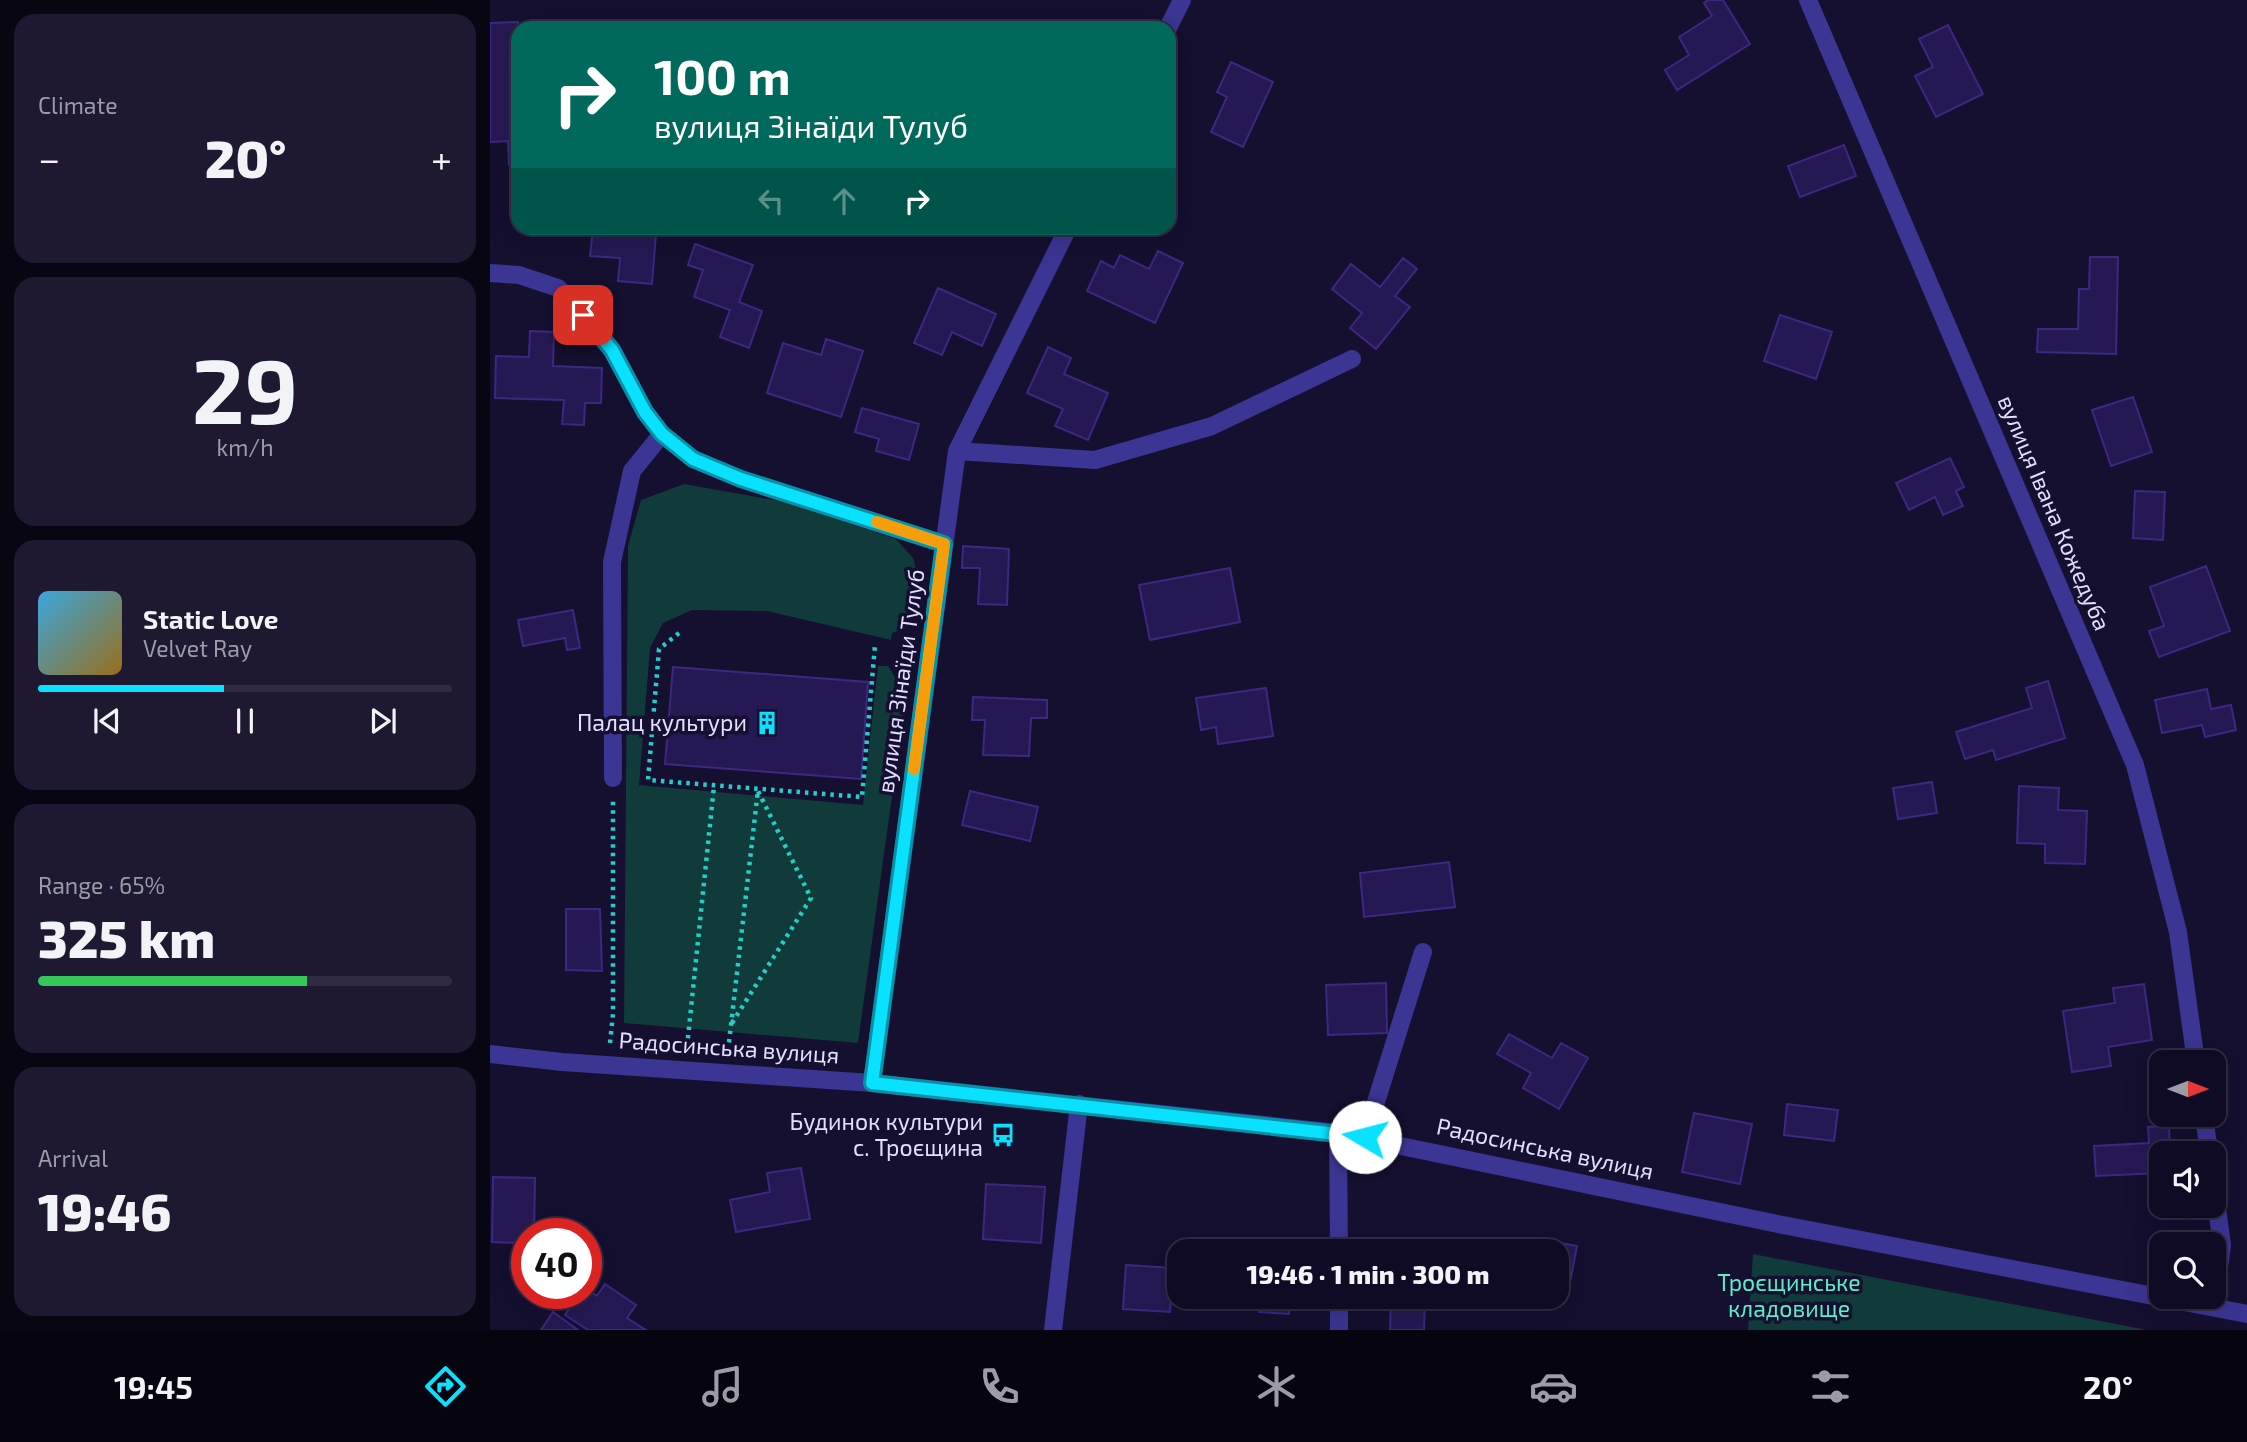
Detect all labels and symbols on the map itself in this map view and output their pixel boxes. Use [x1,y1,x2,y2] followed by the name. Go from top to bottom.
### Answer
[553,285,613,345] pin
[1992,391,2117,635] street label: вулиця Івана Кожедуба
[870,567,931,795] street label: вулиця Зінаїди Тулуб
[577,708,747,737] place label: Палац культури
[753,709,781,737] building icon: Палац культури
[618,1025,840,1070] street label: Радосинська вулиця
[2149,1050,2226,1127] north arrow
[1328,1100,1402,1174] position arrow
[790,1107,983,1161] place label: Будинок культури с. Троєщина
[1434,1111,1656,1186] street label: Радосинська вулиця
[989,1121,1017,1149] bus stop icon: Будинок культури с. Троєщина
[511,1218,602,1309] speed limit sign: 40
[1717,1268,1861,1322] park label: Троєщинське кладовище

